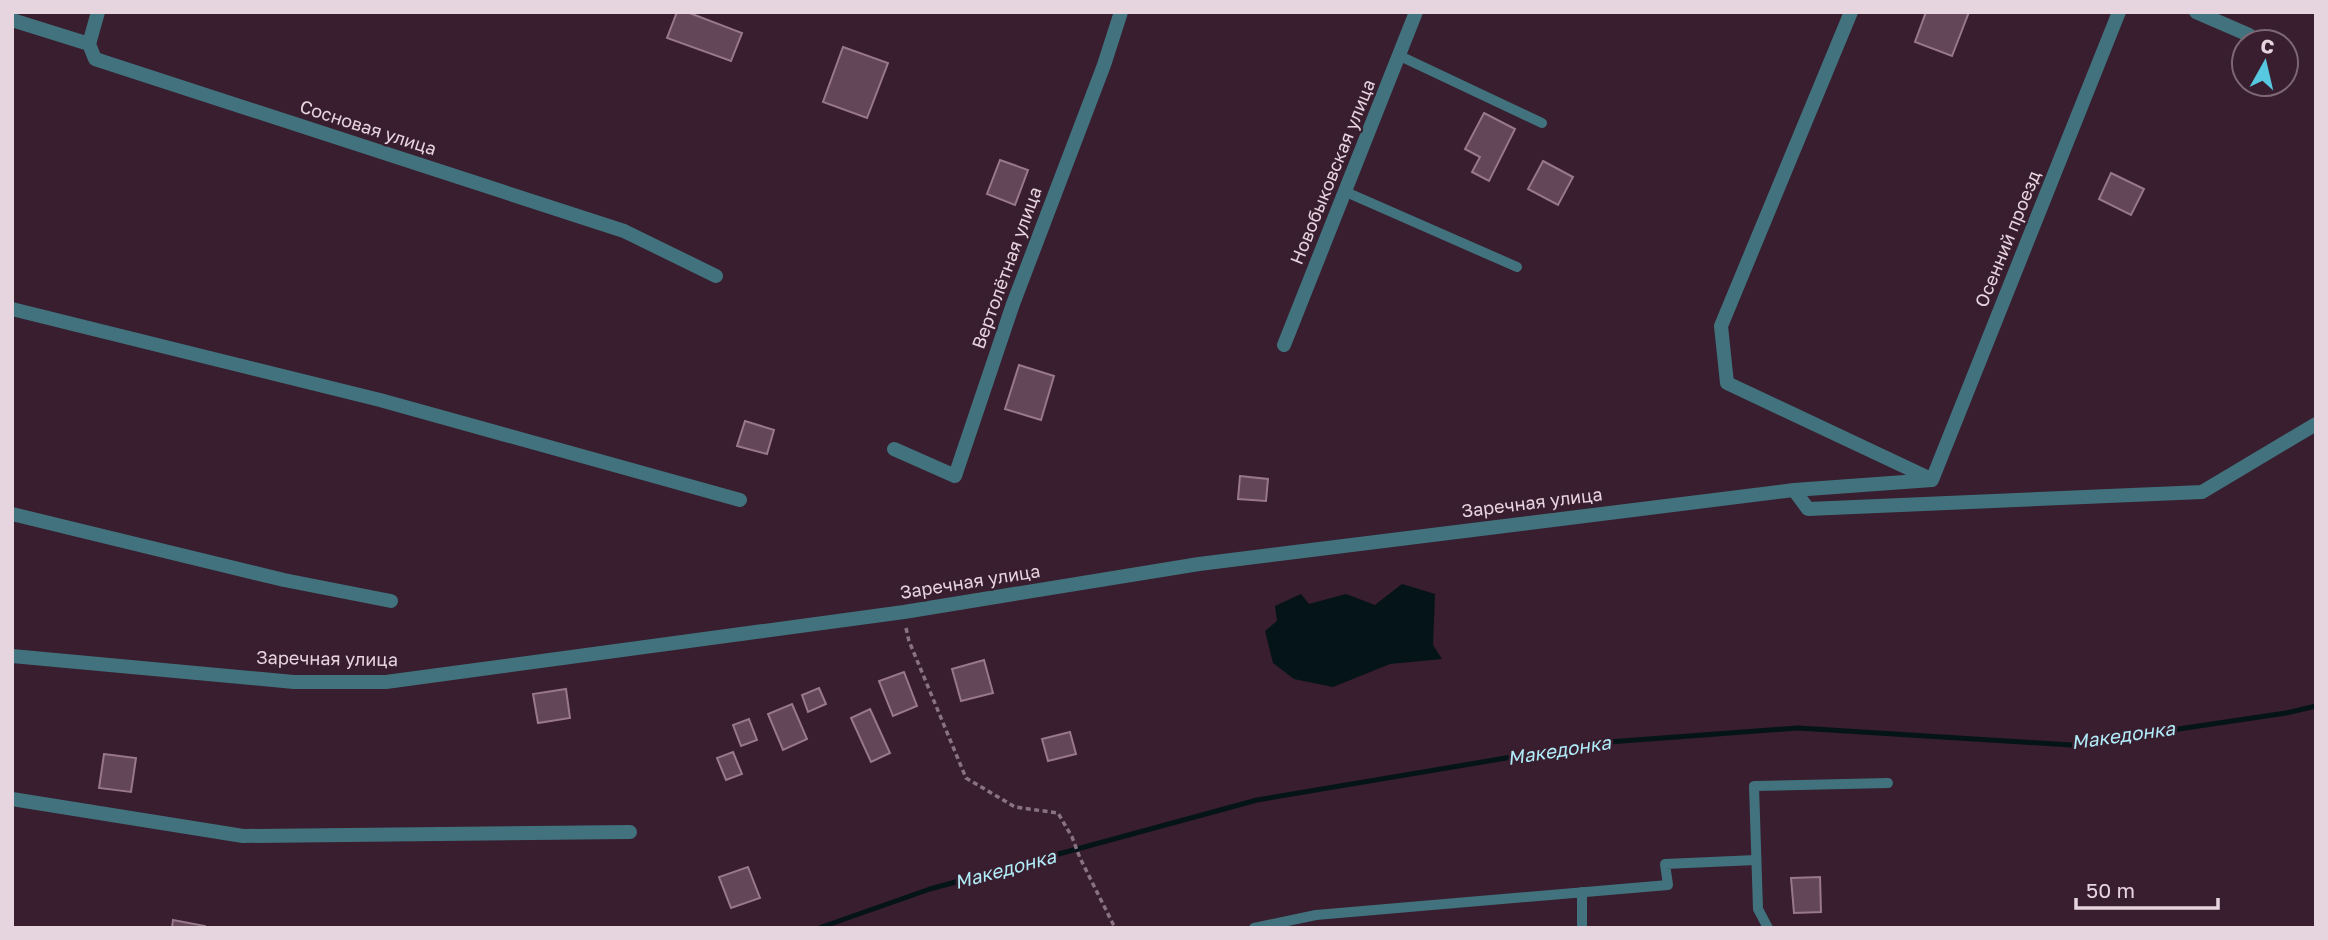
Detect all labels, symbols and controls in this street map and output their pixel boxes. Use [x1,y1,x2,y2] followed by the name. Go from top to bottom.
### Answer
[2230,28,2300,98] north arrow
[2259,33,2276,58] text: С
[1285,76,1379,268] street label: Новобыковская улица
[297,95,439,160] street label: Сосновая улица
[1970,167,2045,310] street label: Осенний проезд
[966,184,1046,352] street label: Вертолётная улица
[1460,482,1604,522] street label: Заречная улица
[898,559,1042,603] street label: Заречная улица
[256,646,398,670] street label: Заречная улица
[2070,716,2177,753] water label: Македонка
[1506,730,1614,769] water label: Македонка
[951,844,1059,893] water label: Македонка
[2076,866,2218,910] scale bar
[2086,877,2135,903] text: 50 m

